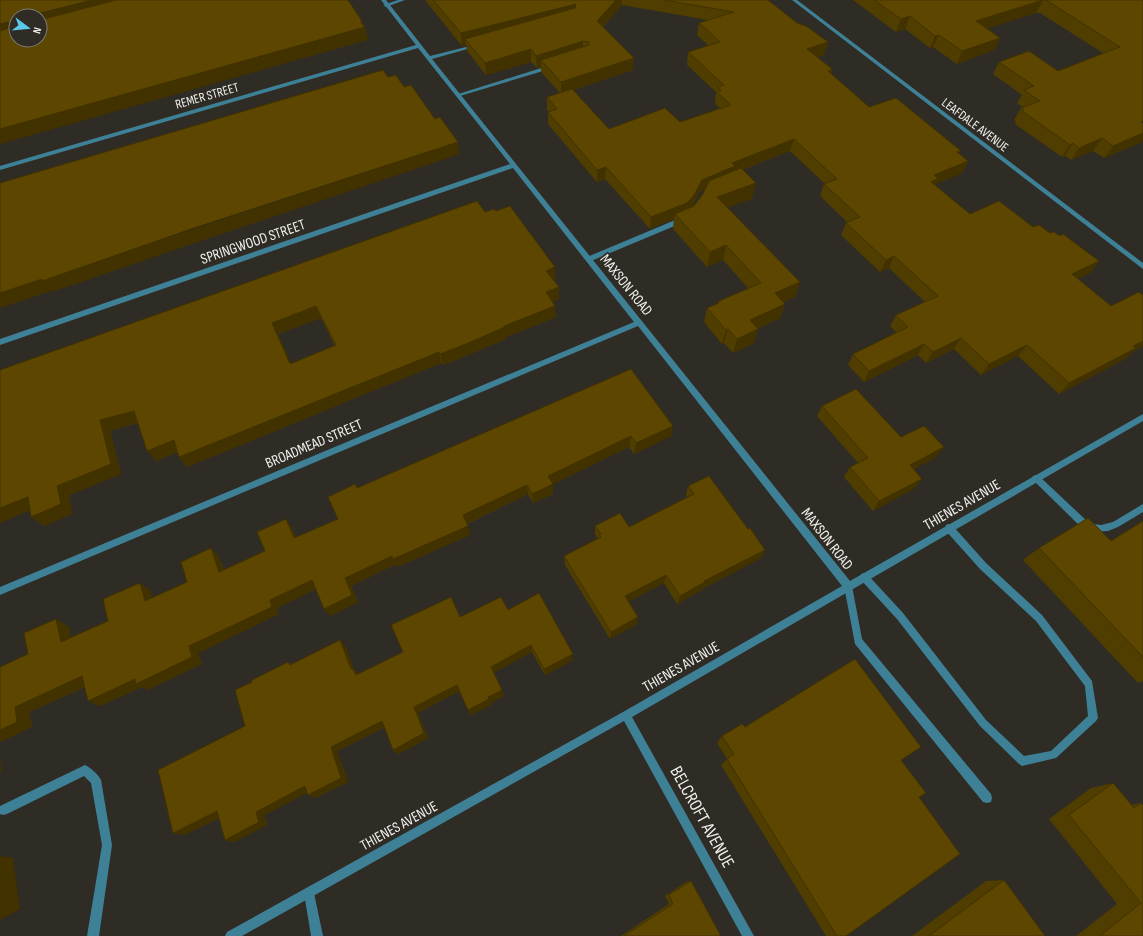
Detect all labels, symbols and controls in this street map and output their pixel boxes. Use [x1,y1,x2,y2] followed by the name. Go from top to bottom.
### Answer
[8,8,48,48] north arrow
[30,26,44,35] text: N
[173,79,241,113] street label: REMER STREET
[938,95,1012,155] street label: LEAFDALE AVENUE
[198,215,308,269] street label: SPRINGWOOD STREET
[596,250,656,320] street label: MAXSON ROAD
[263,415,365,473] street label: BROADMEAD STREET
[920,475,1004,535] street label: THIENES AVENUE
[797,504,857,574] street label: MAXSON ROAD
[639,637,723,697] street label: THIENES AVENUE
[665,762,739,872] street label: BELCROFT AVENUE
[357,797,441,855] street label: THIENES AVENUE

